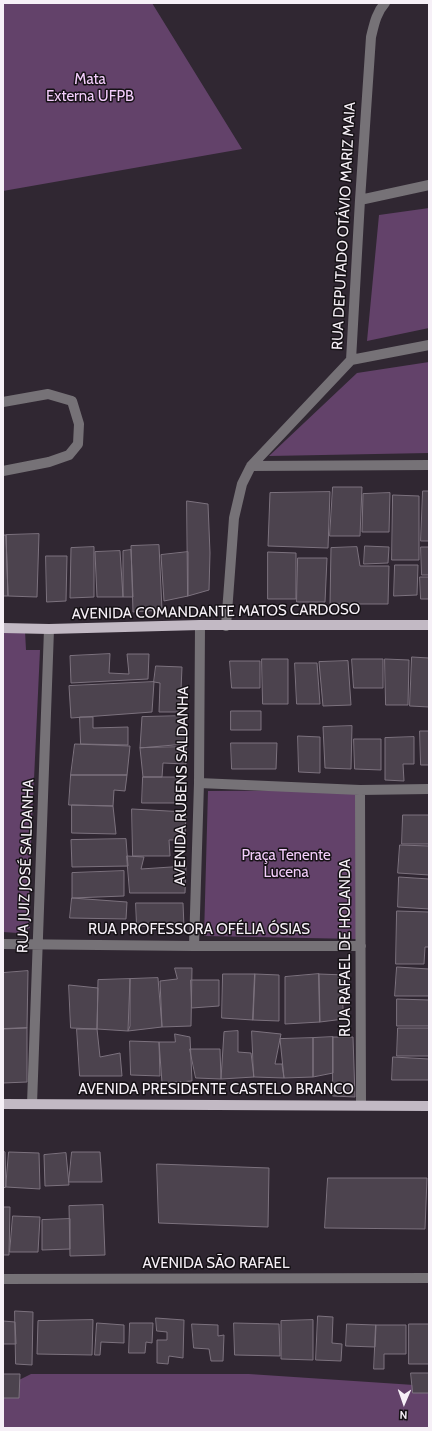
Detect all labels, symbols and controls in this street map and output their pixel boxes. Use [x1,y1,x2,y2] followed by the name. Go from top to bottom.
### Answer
[46,71,134,106] park label: Mata Externa UFPB
[329,102,359,350] street label: RUA DEPUTADO OTÁVIO MARIZ MAIA
[72,600,360,624] street label: AVENIDA COMANDANTE MATOS CARDOSO
[171,686,193,886] street label: AVENIDA RUBENS SALDANHA
[14,779,38,953] street label: RUA JUIZ JOSÉ SALDANHA
[241,847,331,882] park label: Praça Tenente Lucena
[337,859,355,1037] street label: RUA RAFAEL DE HOLANDA
[88,921,310,939] street label: RUA PROFESSORA OFÉLIA ÓSIAS
[78,1081,354,1099] street label: AVENIDA PRESIDENTE CASTELO BRANCO
[143,1255,289,1273] street label: AVENIDA SÃO RAFAEL
[384,1383,424,1423] north arrow
[399,1408,408,1422] text: N

